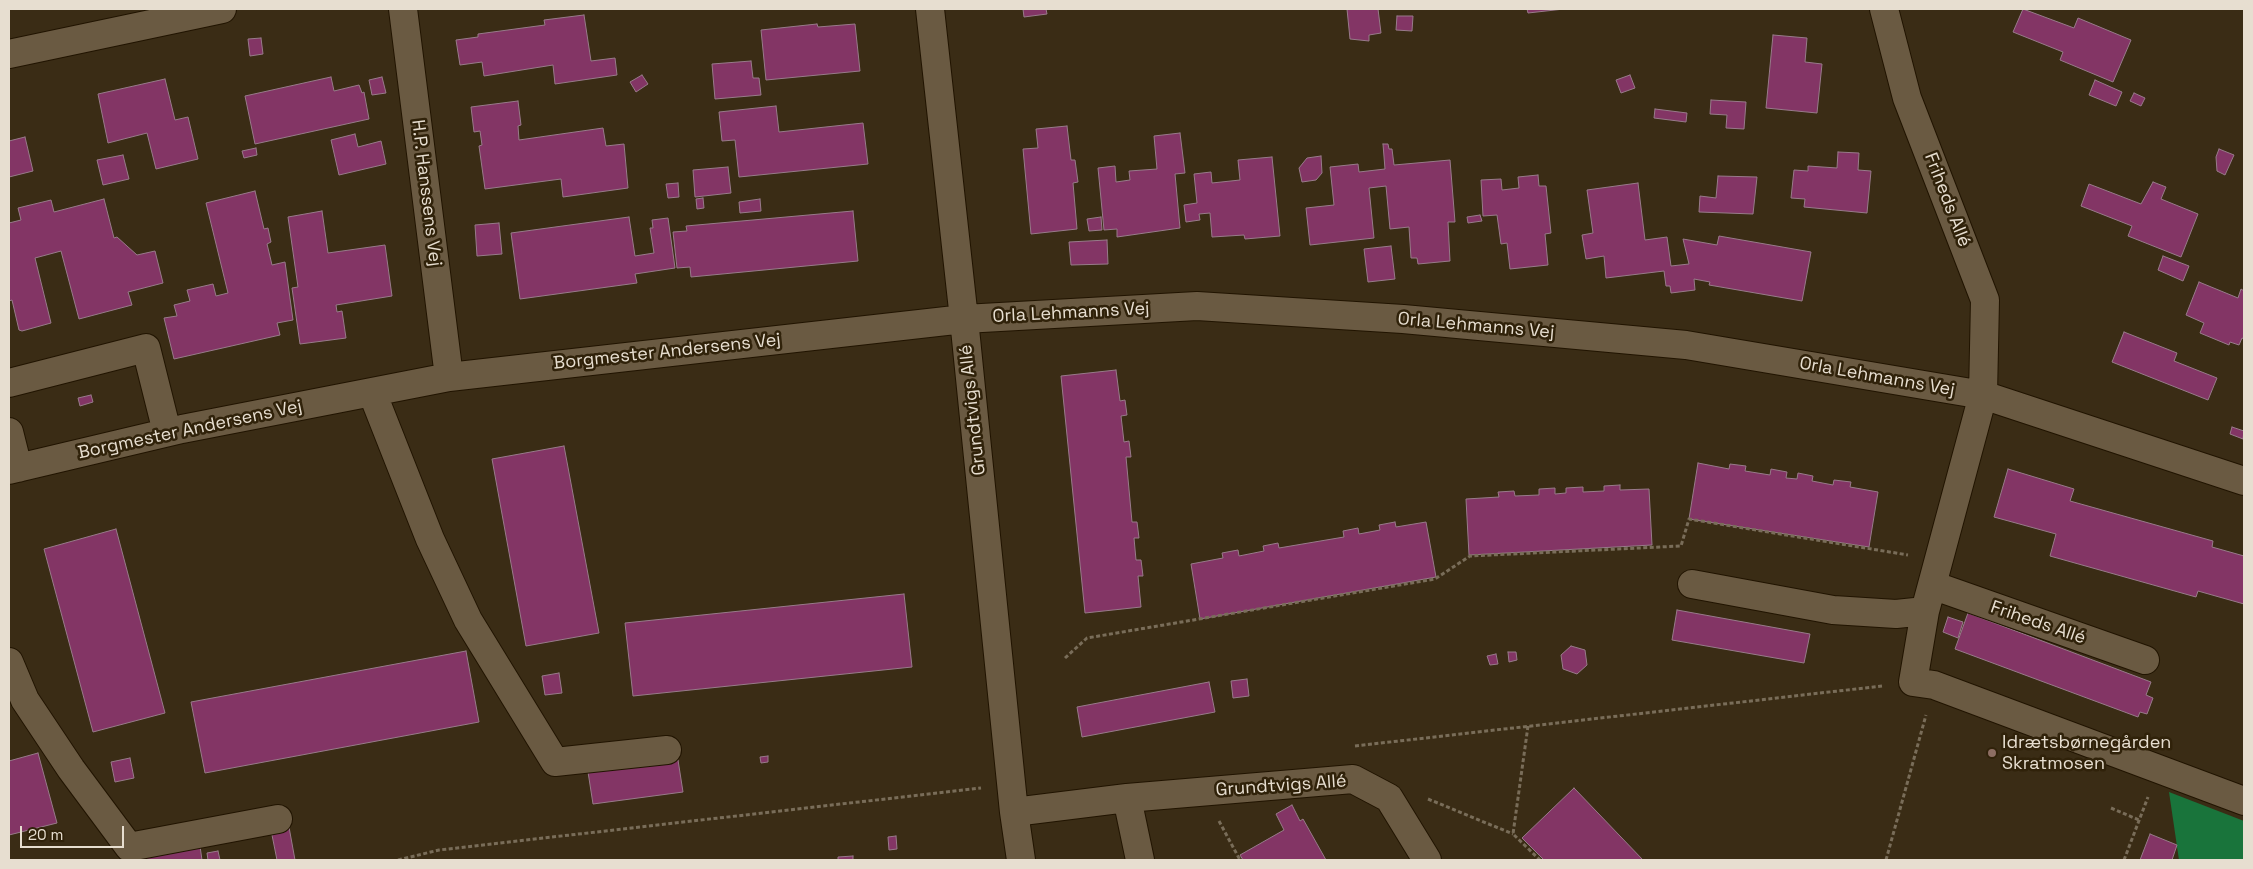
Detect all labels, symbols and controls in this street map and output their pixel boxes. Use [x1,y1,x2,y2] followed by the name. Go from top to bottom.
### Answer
[406,118,446,268] street label: H.P. Hanssens Vej
[1919,150,1975,250] street label: Friheds Allé
[992,298,1150,328] street label: Orla Lehmanns Vej
[1397,308,1555,344] street label: Orla Lehmanns Vej
[552,329,782,375] street label: Borgmester Andersens Vej
[955,344,991,476] street label: Grundtvigs Allé
[1798,353,1956,401] street label: Orla Lehmanns Vej
[76,396,304,464] street label: Borgmester Andersens Vej
[1988,597,2088,649] street label: Friheds Allé
[2002,732,2171,774] place label: Idrætsbørnegården Skratmosen
[1986,747,1998,759] marker: Idrætsbørnegården Skratmosen
[1215,771,1347,801] street label: Grundtvigs Allé
[22,816,126,848] scale bar
[28,825,63,844] text: 20 m

